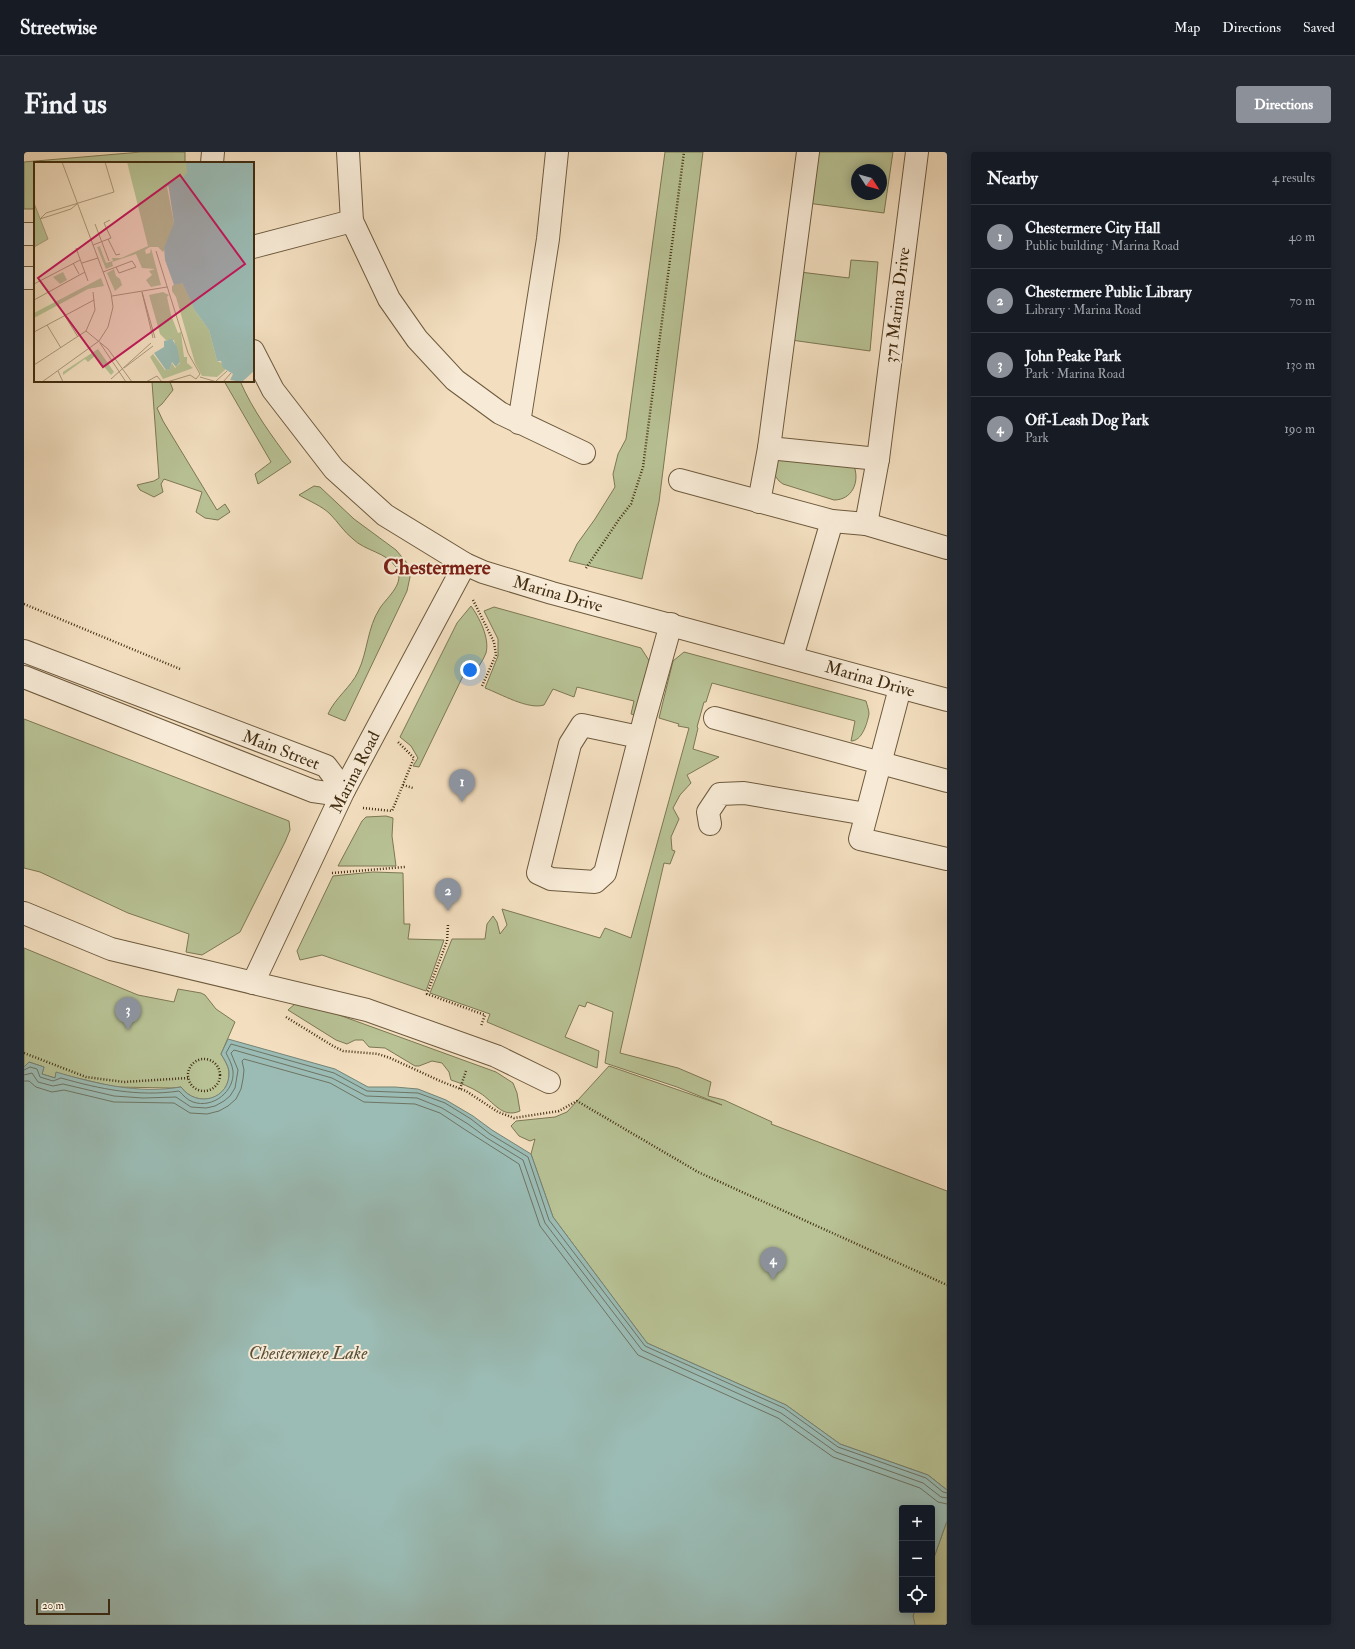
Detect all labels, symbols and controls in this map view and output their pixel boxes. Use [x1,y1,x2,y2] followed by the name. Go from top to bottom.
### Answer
[20,16,97,40] text: Streetwise
[1174,19,1200,36] text: Map
[1222,19,1281,36] text: Directions
[1303,19,1335,36] text: Saved
[1236,86,1331,123] button: Directions
[24,87,107,122] text: Find us
[34,162,254,382] inset map
[851,164,887,200] north arrow
[987,168,1038,189] text: Nearby
[1272,170,1315,186] text: 4 results
[1025,219,1160,238] text: Chestermere City Hall
[998,229,1002,245] text: 1
[1289,229,1315,245] text: 40 m
[1025,238,1179,254] text: Public building · Marina Road
[879,246,915,364] street label: 371 Marina Drive
[1025,283,1192,302] text: Chestermere Public Library
[997,293,1003,309] text: 2
[1290,293,1315,309] text: 70 m
[1025,302,1141,318] text: Library · Marina Road
[1025,347,1121,366] text: John Peake Park
[998,357,1003,373] text: 3
[1286,357,1315,373] text: 130 m
[1025,366,1125,382] text: Park · Marina Road
[1025,411,1149,430] text: Off-Leash Dog Park
[996,421,1004,437] text: 4
[1284,421,1315,437] text: 190 m
[1025,430,1049,446] text: Park
[383,554,491,581] district label: Chestermere
[511,571,605,617] street label: Marina Drive
[823,656,917,702] street label: Marina Drive
[460,660,480,680] your location
[239,726,323,775] street label: Main Street
[325,727,385,816] street label: Marina Road
[449,769,475,802] pin: 1
[435,878,461,911] pin: 2
[115,997,141,1030] pin: 3
[760,1247,786,1280] pin: 4
[249,1342,368,1365] water label: Chestermere Lake
[899,1505,935,1613] map controls
[899,1505,935,1541] button: +
[899,1541,935,1577] button: −
[899,1577,935,1613] button: locate
[36,1597,110,1616] scale bar
[42,1599,64,1612] text: 20 m

